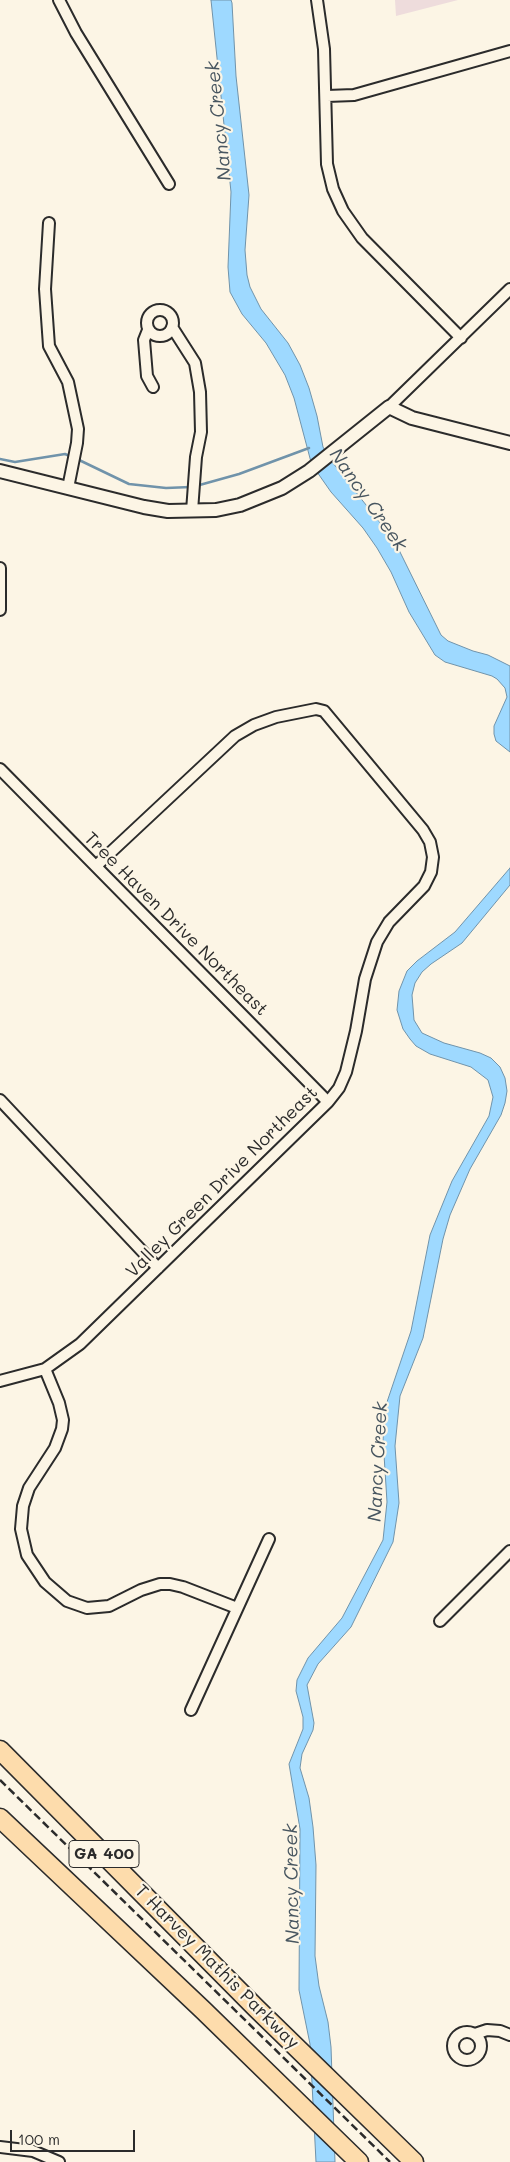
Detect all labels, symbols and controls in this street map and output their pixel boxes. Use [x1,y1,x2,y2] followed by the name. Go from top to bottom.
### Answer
[201,60,237,182] water label: Nancy Creek
[324,444,412,556] water label: Nancy Creek
[80,828,272,1020] street label: Tree Haven Drive Northeast
[122,1082,322,1282] street label: Valley Green Drive Northeast
[363,1401,393,1523] water label: Nancy Creek
[280,1824,304,1944] water label: Nancy Creek
[69,1840,139,1868] road number: GA 400
[130,1880,304,2054] street label: T Harvey Mathis Parkway
[12,2120,138,2152] scale bar
[18,2129,60,2149] text: 100 m

